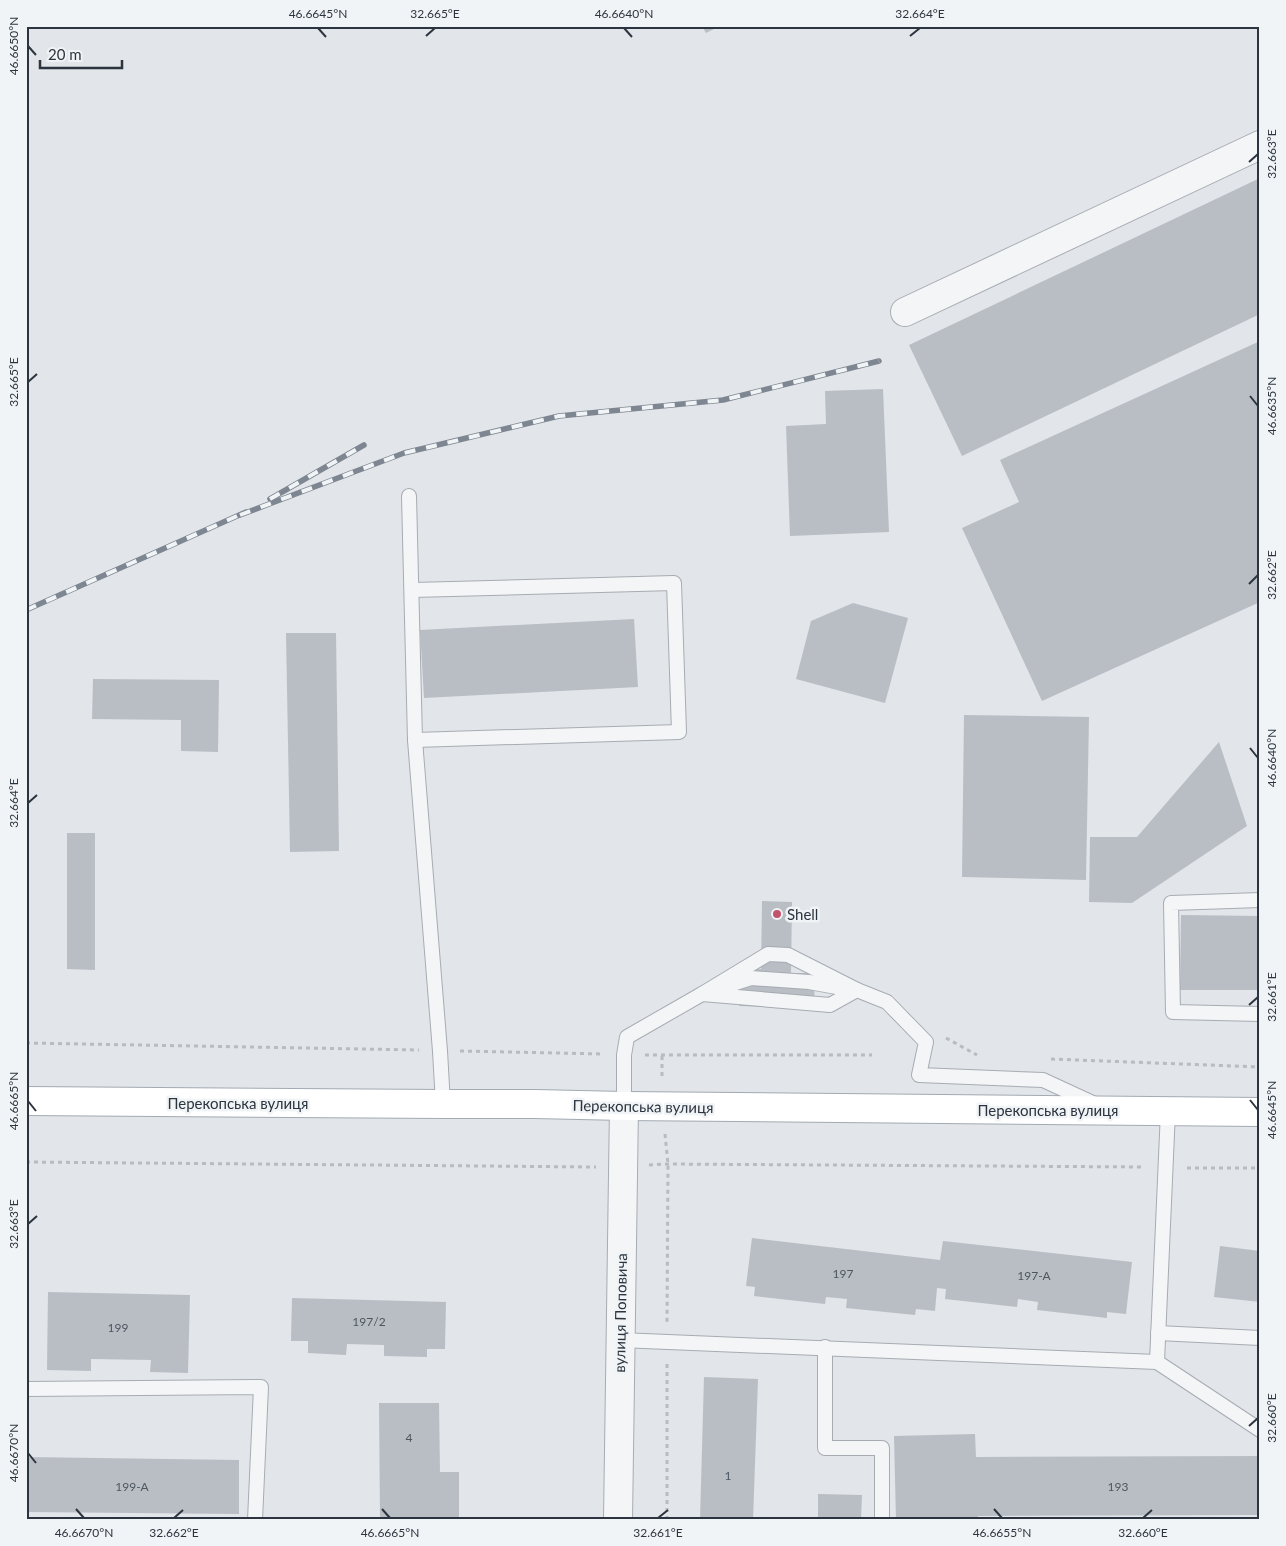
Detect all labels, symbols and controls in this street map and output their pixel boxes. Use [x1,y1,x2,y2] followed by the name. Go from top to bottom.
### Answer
[289,6,347,21] text: 46.6645°N
[410,6,460,21] text: 32.665°E
[595,6,653,21] text: 46.6640°N
[895,6,945,21] text: 32.664°E
[6,17,21,75] text: 46.6650°N
[40,38,122,70] scale bar
[48,45,82,63] text: 20 m
[1264,129,1279,179] text: 32.663°E
[6,357,21,407] text: 32.665°E
[1264,377,1279,435] text: 46.6635°N
[1264,550,1279,600] text: 32.662°E
[1264,729,1279,787] text: 46.6640°N
[6,778,21,828] text: 32.664°E
[787,905,818,923] place label: Shell
[771,908,783,920] marker: Shell
[1264,972,1279,1022] text: 32.661°E
[6,1072,21,1130] text: 46.6665°N
[1264,1081,1279,1139] text: 46.6645°N
[167,1094,309,1112] street label: Перекопська вулиця
[572,1096,714,1116] street label: Перекопська вулиця
[977,1101,1119,1119] street label: Перекопська вулиця
[6,1199,21,1249] text: 32.663°E
[610,1253,630,1373] street label: вулиця Поповича
[833,1266,853,1281] house number: 197
[1017,1268,1052,1283] house number: 197-А
[352,1314,386,1329] house number: 197/2
[108,1320,128,1335] house number: 199
[1264,1393,1279,1443] text: 32.660°E
[6,1424,21,1482] text: 46.6670°N
[406,1430,413,1445] house number: 4
[725,1468,732,1483] house number: 1
[115,1479,150,1494] house number: 199-А
[1108,1479,1128,1494] house number: 193
[55,1525,113,1540] text: 46.6670°N
[149,1525,199,1540] text: 32.662°E
[361,1525,419,1540] text: 46.6665°N
[633,1525,683,1540] text: 32.661°E
[973,1525,1031,1540] text: 46.6655°N
[1118,1525,1168,1540] text: 32.660°E

